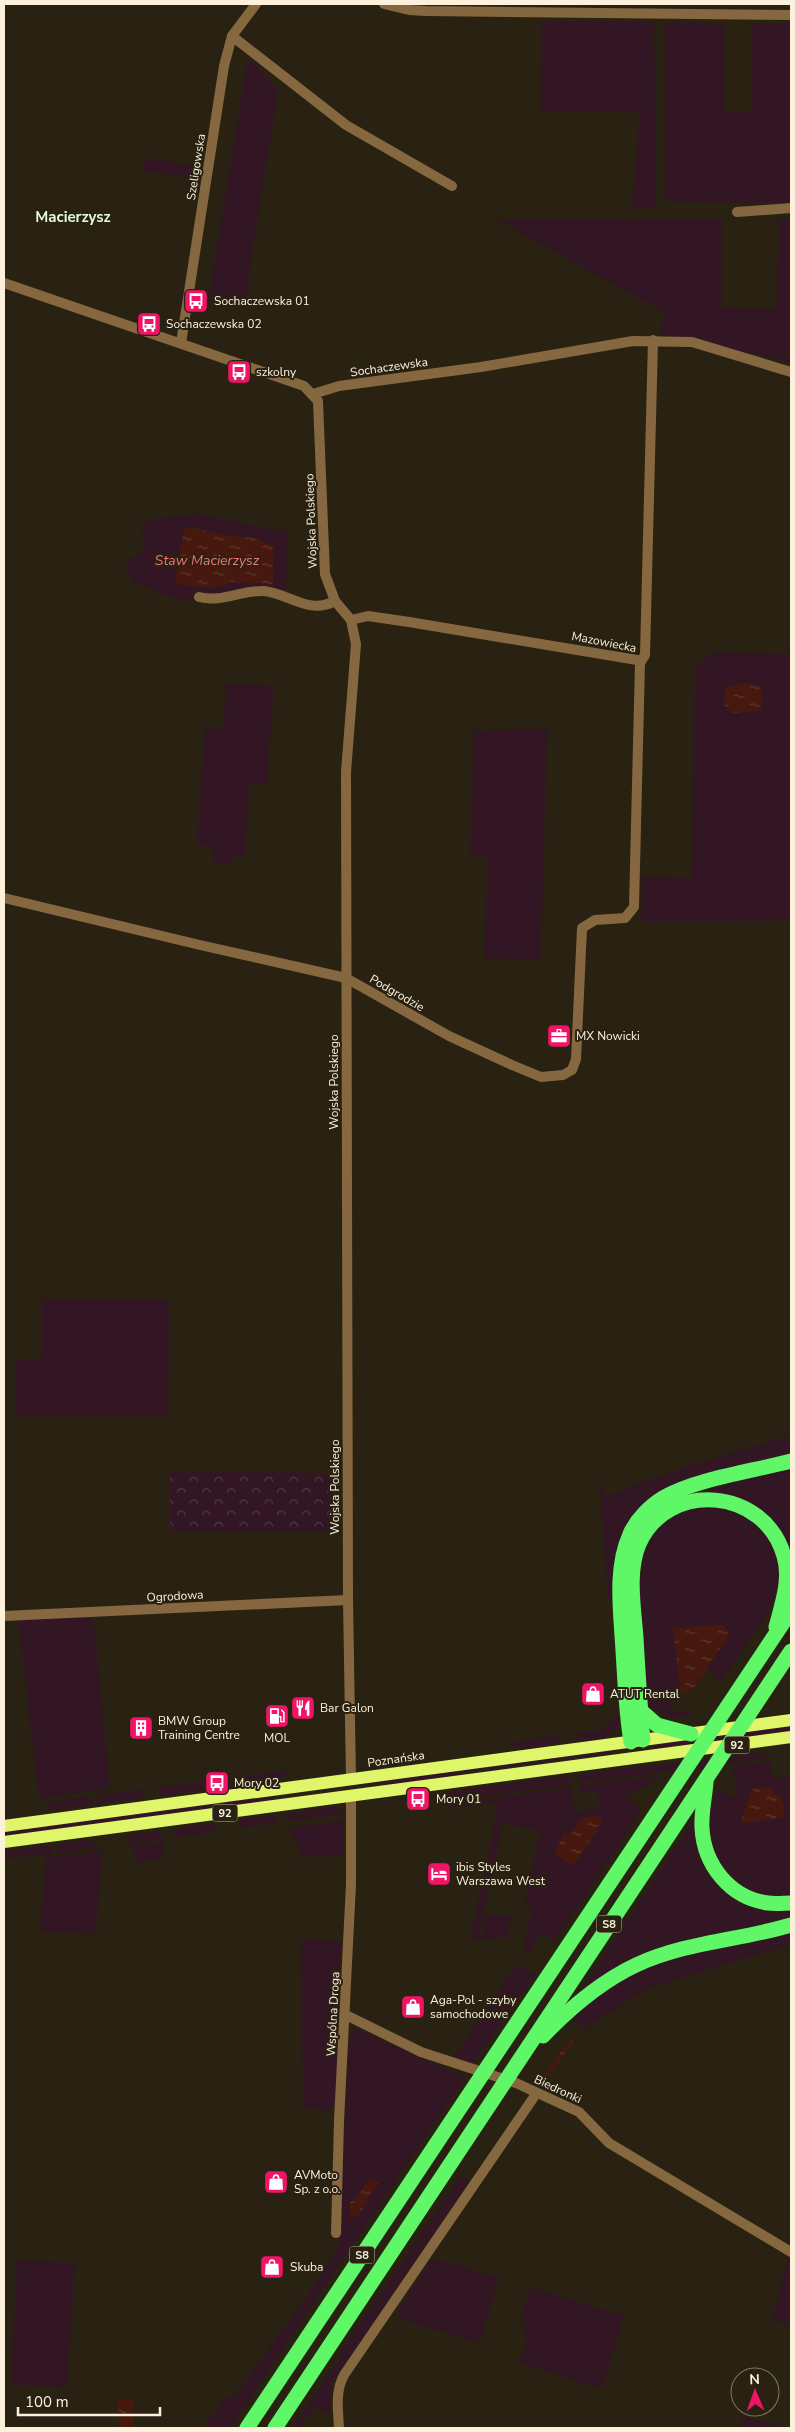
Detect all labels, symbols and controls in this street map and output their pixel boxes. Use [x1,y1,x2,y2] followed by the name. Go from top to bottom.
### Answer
[183,133,209,201] street label: Szeligowska
[35,207,111,227] district label: Macierzysz
[183,288,209,314] bus stop icon: Sochaczewska 01
[214,293,310,309] place label: Sochaczewska 01
[136,311,162,337] bus stop icon: Sochaczewska 02
[166,316,262,332] place label: Sochaczewska 02
[349,354,429,380] street label: Sochaczewska
[226,359,252,385] bus stop icon: szkolny
[256,364,297,380] place label: szkolny
[301,473,321,569] street label: Wojska Polskiego
[155,551,260,570] water label: Staw Macierzysz
[570,628,638,656] street label: Mazowiecka
[367,971,427,1015] street label: Podgrodzie
[546,1023,572,1049] office icon: MX Nowicki
[576,1028,640,1044] place label: MX Nowicki
[326,1034,342,1130] street label: Wojska Polskiego
[327,1439,343,1535] street label: Wojska Polskiego
[146,1587,204,1605] street label: Ogrodowa
[580,1681,606,1707] shop icon: ATUT Rental
[610,1686,680,1702] place label: ATUT Rental
[290,1695,316,1721] restaurant icon: Bar Galon
[320,1700,374,1716] place label: Bar Galon
[264,1703,290,1729] fuel station icon: MOL
[158,1713,240,1743] place label: BMW Group Training Centre
[128,1715,154,1741] building icon: BMW Group Training Centre
[264,1730,290,1746] place label: MOL
[724,1736,750,1754] road number: 92
[366,1747,426,1771] street label: Poznańska
[204,1770,230,1796] bus stop icon: Mory 02
[234,1775,279,1791] place label: Mory 02
[405,1786,431,1812] bus stop icon: Mory 01
[436,1791,481,1807] place label: Mory 01
[212,1805,238,1822] road number: 92
[456,1859,546,1889] place label: ibis Styles Warszawa West
[426,1861,452,1887] hotel icon: ibis Styles Warszawa West
[596,1916,622,1932] road number: S8
[323,1971,343,2057] street label: Wspólna Droga
[430,1992,517,2022] place label: Aga-Pol - szyby samochodowe
[400,1994,426,2020] shop icon: Aga-Pol - szyby samochodowe
[532,2071,584,2107] street label: Biedronki
[294,2167,341,2197] place label: AVMoto Sp. z o.o.
[263,2169,289,2195] shop icon: AVMoto Sp. z o.o.
[350,2246,374,2264] road number: S8
[259,2254,285,2280] shop icon: Skuba
[290,2259,323,2275] place label: Skuba
[730,2367,780,2417] north arrow
[749,2370,760,2389] text: N
[18,2384,160,2416] scale bar
[25,2392,69,2412] text: 100 m

